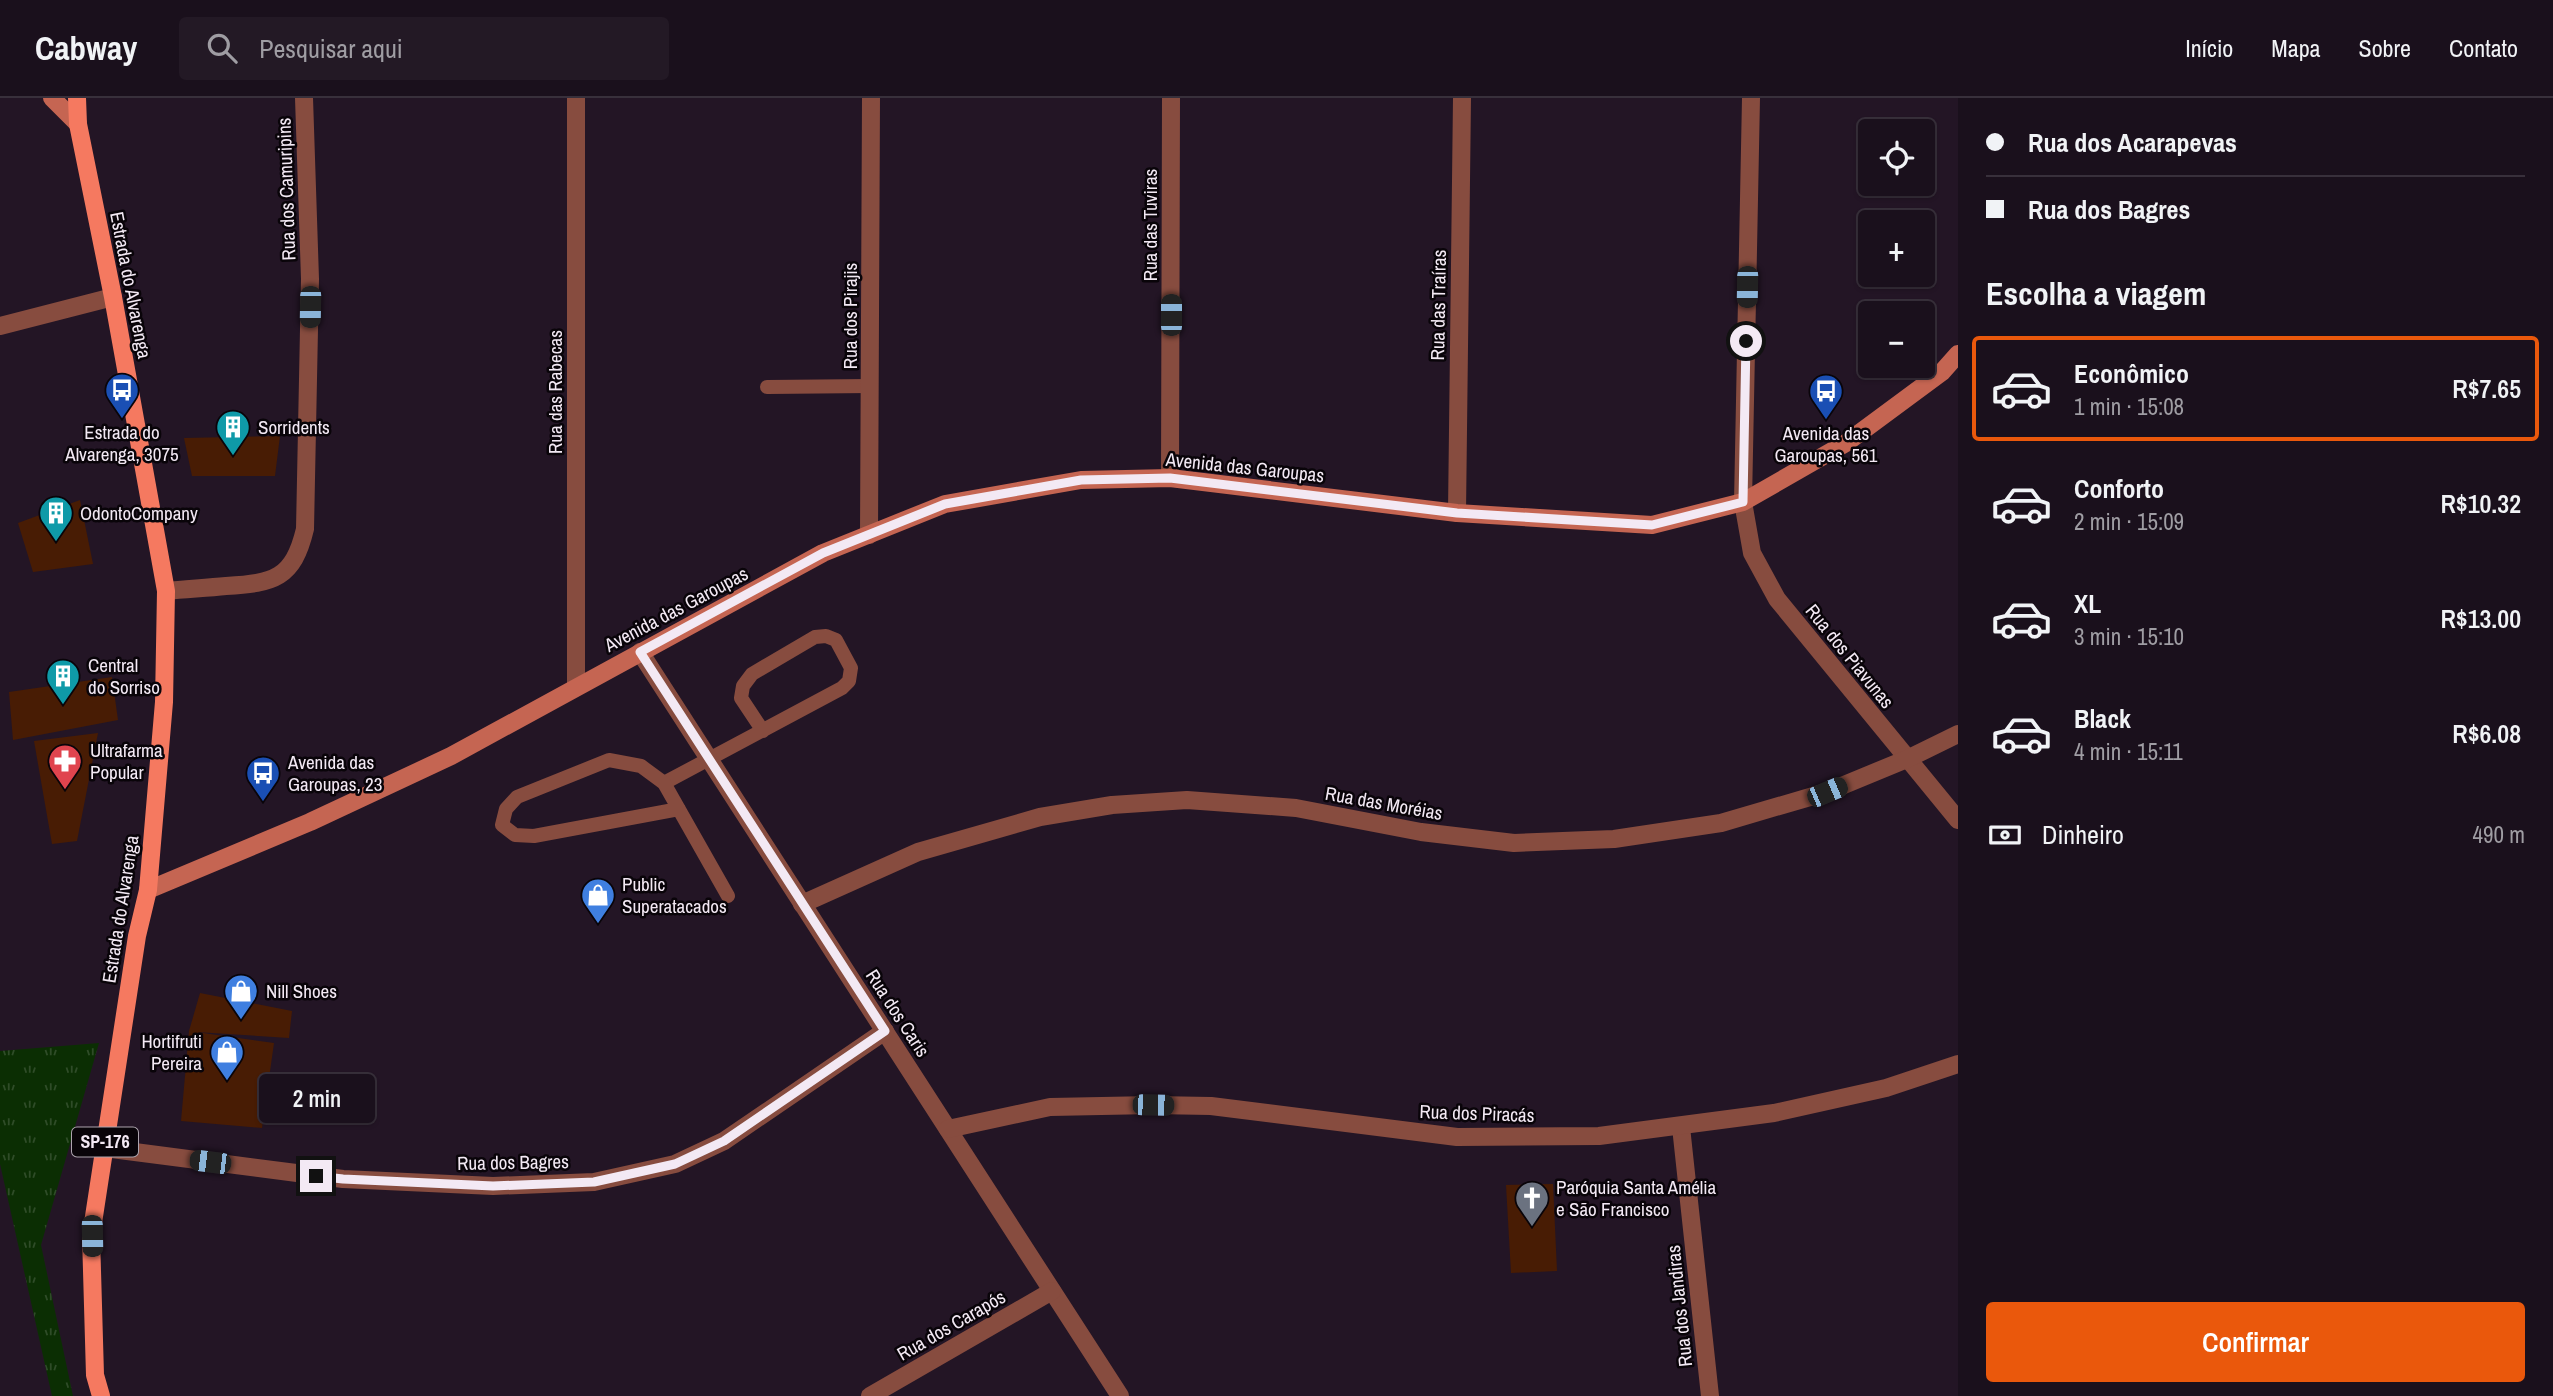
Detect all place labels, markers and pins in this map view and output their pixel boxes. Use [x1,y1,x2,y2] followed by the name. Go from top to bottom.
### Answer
[103,371,141,420] bus stop icon: Estrada do Alvarenga, 3075
[1807,372,1845,421] bus stop icon: Avenida das Garoupas, 561
[214,408,252,457] building icon: Sorridents
[258,414,330,440] place label: Sorridents
[64,419,179,467] place label: Estrada do Alvarenga, 3075
[1774,420,1878,468] place label: Avenida das Garoupas, 561
[37,494,75,543] building icon: OdontoCompany
[80,500,198,526] place label: OdontoCompany
[88,652,160,700] place label: Central do Sorriso
[44,657,82,706] building icon: Central do Sorriso
[90,737,163,785] place label: Ultrafarma Popular
[46,742,84,791] pharmacy icon: Ultrafarma Popular
[287,749,382,797] place label: Avenida das Garoupas, 23
[244,754,282,803] bus stop icon: Avenida das Garoupas, 23
[622,871,727,919] place label: Public Superatacados
[579,876,617,925] shop icon: Public Superatacados
[222,972,260,1021] shop icon: Nill Shoes
[266,978,337,1004] place label: Nill Shoes
[141,1028,202,1076] place label: Hortifruti Pereira
[208,1033,246,1082] shop icon: Hortifruti Pereira
[1556,1174,1717,1222] place label: Paróquia Santa Amélia e São Francisco
[1513,1179,1551,1228] church icon: Paróquia Santa Amélia e São Francisco

